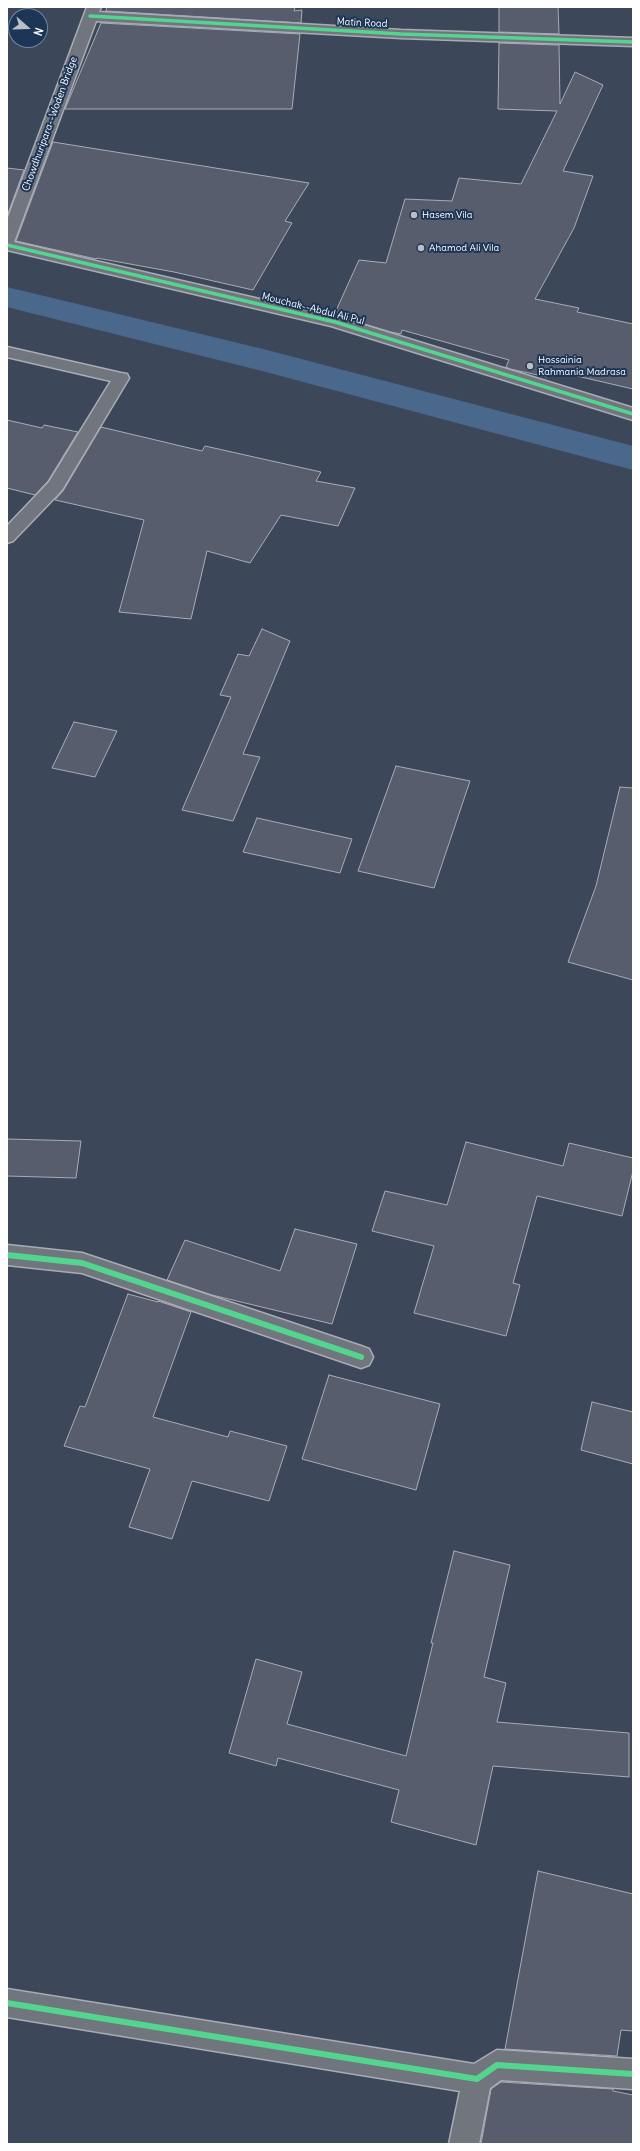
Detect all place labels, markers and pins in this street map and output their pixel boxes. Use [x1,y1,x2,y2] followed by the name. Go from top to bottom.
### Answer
[422,209,472,221] place label: Hasem Vila
[409,210,419,220] marker: Hasem Vila
[429,242,499,254] place label: Ahamod Ali Vila
[416,243,426,253] marker: Ahamod Ali Vila
[538,354,626,378] place label: Hossainia Rahmania Madrasa
[525,361,535,371] marker: Hossainia Rahmania Madrasa

